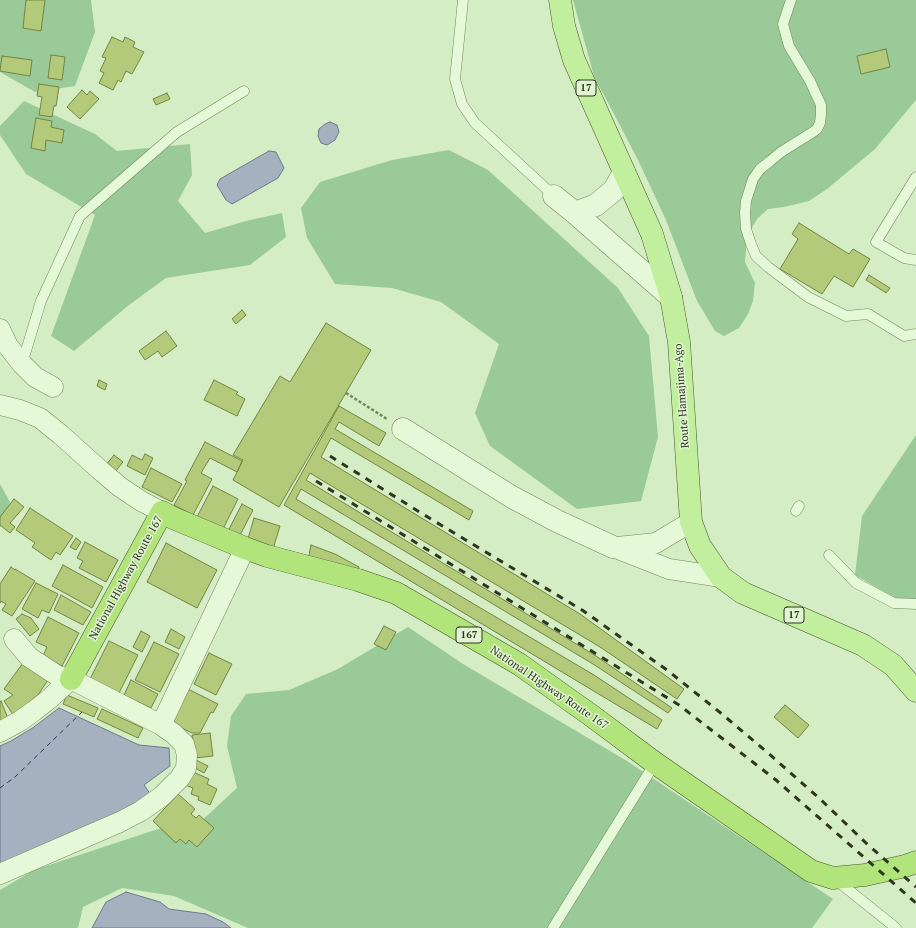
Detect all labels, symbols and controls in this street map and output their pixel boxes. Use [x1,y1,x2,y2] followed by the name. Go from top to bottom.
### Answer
[576,80,596,96] road number: 17
[672,343,692,449] street label: Route Hamajima-Ago
[86,514,166,642] street label: National Highway Route 167
[784,607,804,623] road number: 17
[456,627,482,643] road number: 167
[487,644,611,732] street label: National Highway Route 167

